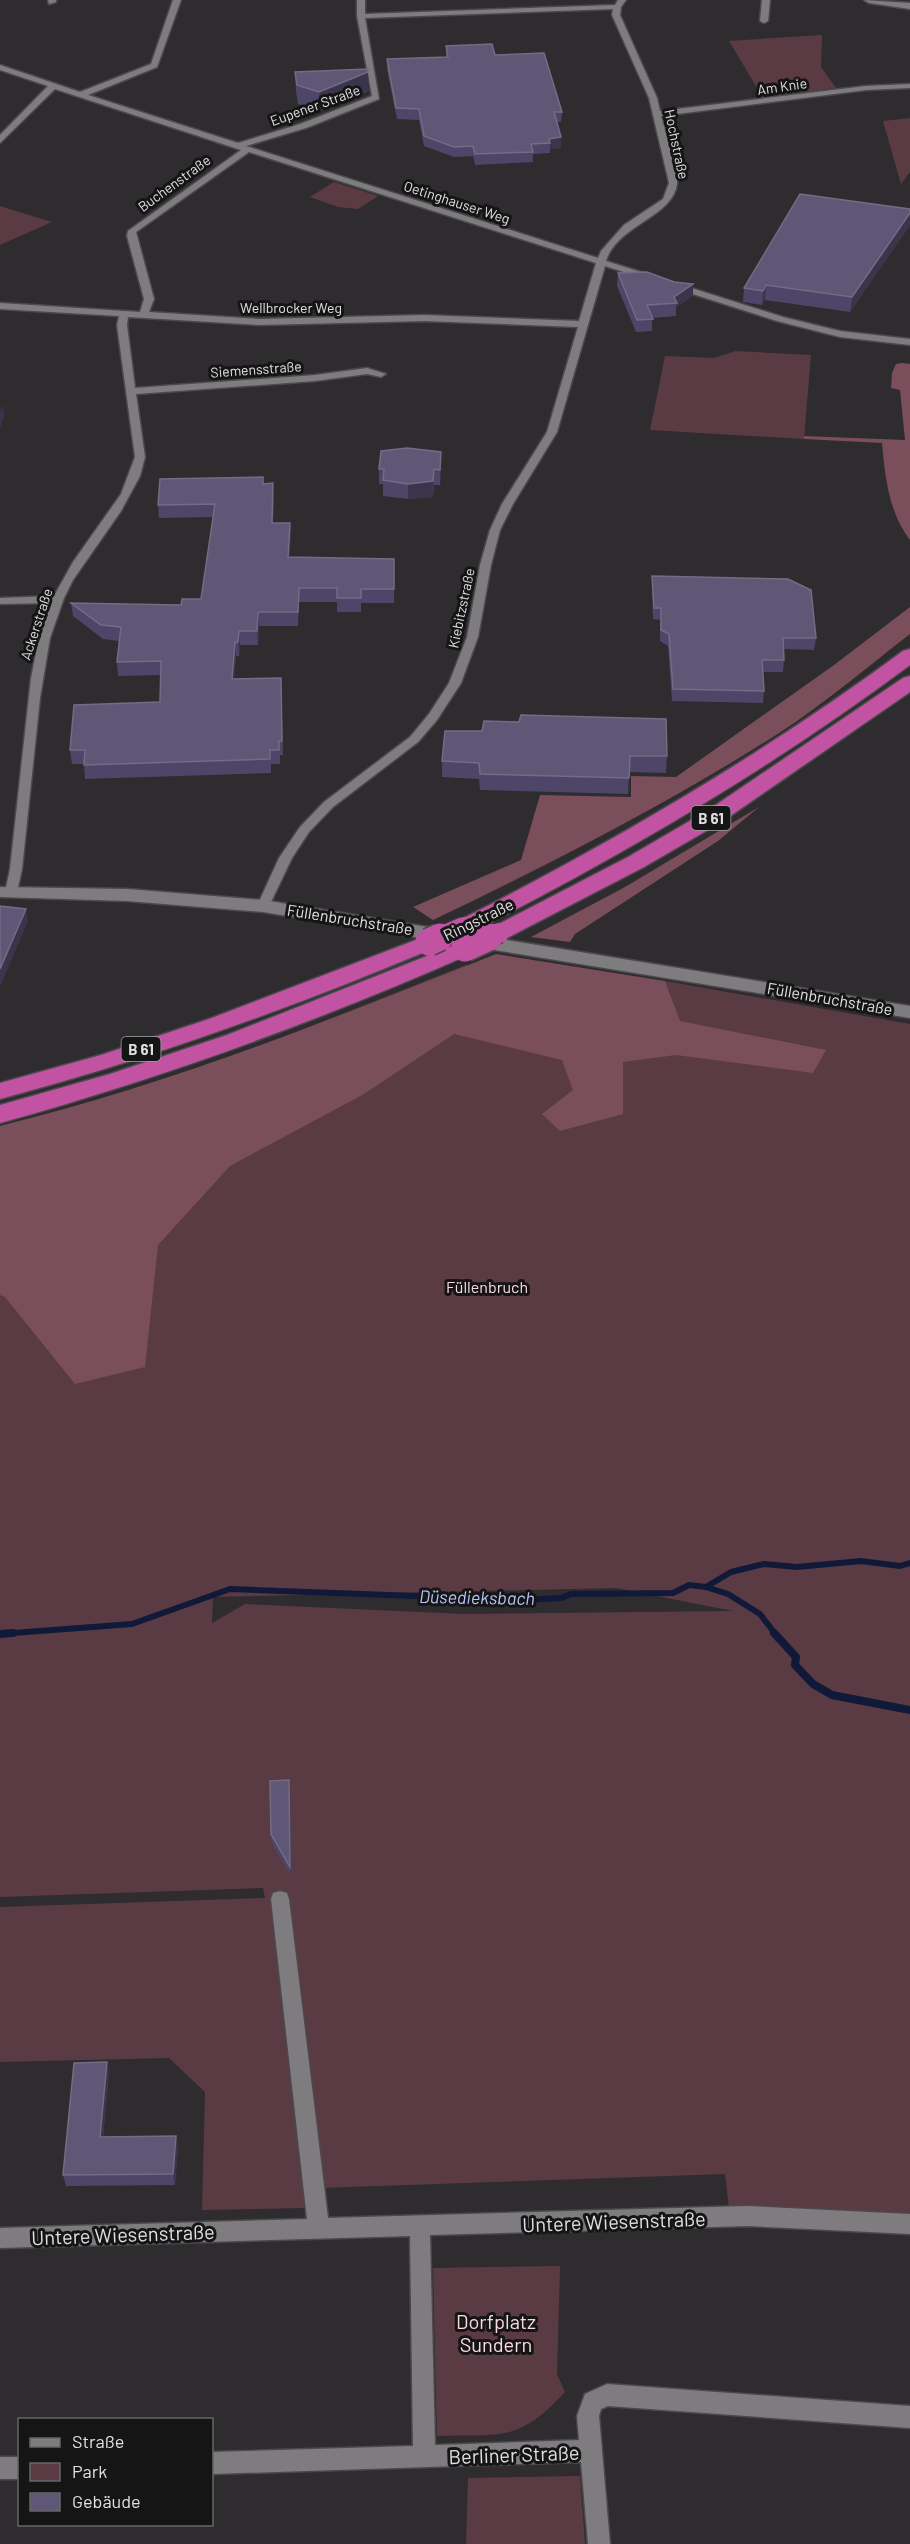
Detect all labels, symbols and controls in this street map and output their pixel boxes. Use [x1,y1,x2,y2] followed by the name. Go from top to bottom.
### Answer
[756,74,808,98] street label: Am Knie
[268,81,362,129] street label: Eupener Straße
[661,108,693,180] street label: Hochstraße
[135,151,213,215] street label: Buchenstraße
[402,177,512,227] street label: Oetinghauser Weg
[240,299,342,316] street label: Wellbrocker Weg
[210,357,302,381] street label: Siemensstraße
[444,566,478,650] street label: Kiebitzstraße
[16,586,56,662] street label: Ackerstraße
[692,806,730,830] road number: B 61
[440,894,516,944] street label: Ringstraße
[286,900,414,938] street label: Füllenbruchstraße
[766,978,894,1018] street label: Füllenbruchstraße
[122,1037,160,1061] road number: B 61
[446,1277,528,1296] park label: Füllenbruch
[419,1585,535,1609] water label: Düsedieksbach
[522,2206,706,2236] street label: Untere Wiesenstraße
[31,2219,215,2249] street label: Untere Wiesenstraße
[456,2309,536,2356] park label: Dorfplatz Sundern
[18,2418,213,2526] legend
[72,2430,124,2452] text: Straße
[448,2440,580,2468] street label: Berliner Straße
[72,2460,107,2482] text: Park
[72,2490,141,2512] text: Gebäude

